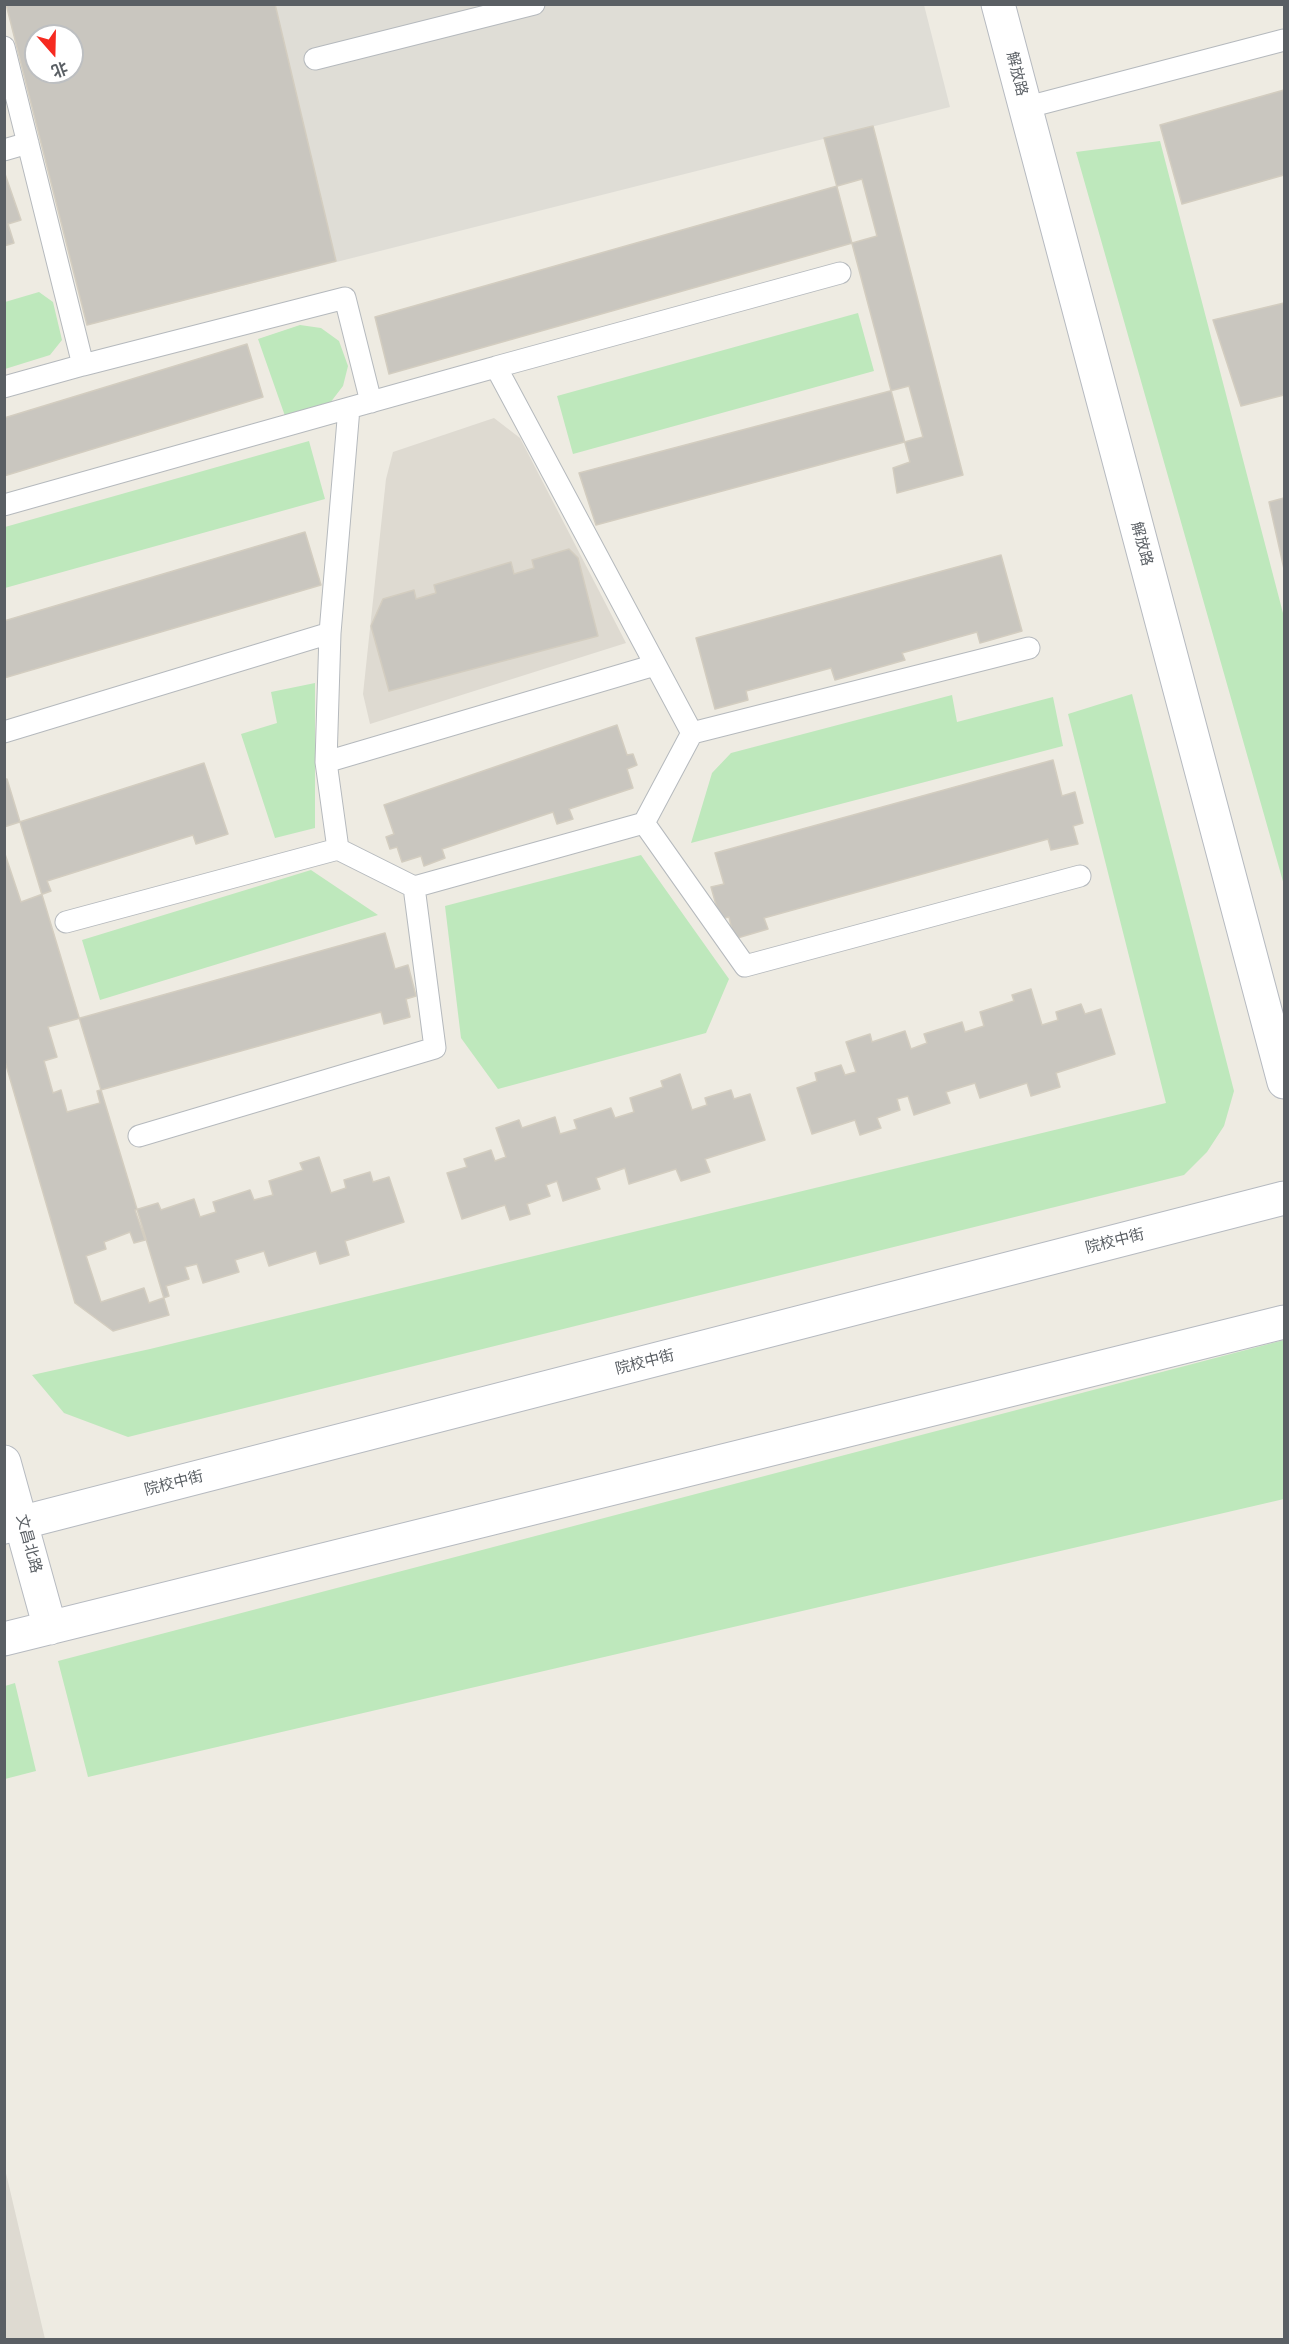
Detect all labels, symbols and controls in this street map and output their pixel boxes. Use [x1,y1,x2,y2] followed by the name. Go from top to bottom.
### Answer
[24,24,84,84] north arrow
[1002,50,1030,98] street label: 解放路
[49,58,70,81] text: 北
[1126,520,1156,568] street label: 解放路
[1084,1226,1146,1258] street label: 院校中街
[614,1347,676,1379] street label: 院校中街
[143,1468,205,1500] street label: 院校中街
[12,1513,44,1575] street label: 文昌北路

